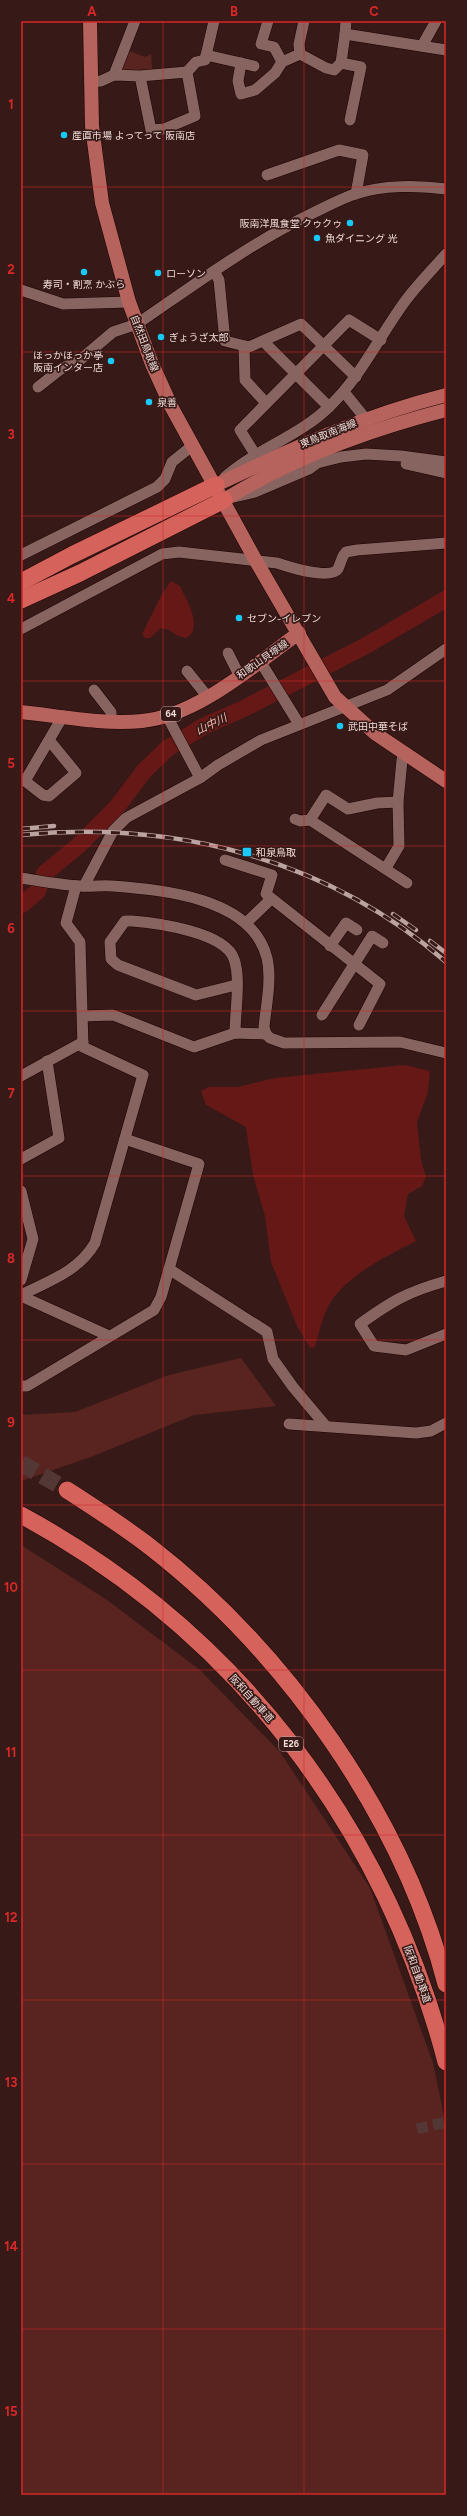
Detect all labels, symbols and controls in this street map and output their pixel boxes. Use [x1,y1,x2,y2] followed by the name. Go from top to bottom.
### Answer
[87,4,97,19] text: A
[230,4,238,19] text: B
[369,4,379,19] text: C
[8,97,14,112] text: 1
[72,129,195,142] place label: 産直市場 よってって 阪南店
[59,130,69,140] marker: 産直市場 よってって 阪南店
[240,217,342,230] place label: 阪南洋風食堂 クゥクゥ
[345,218,355,228] marker: 阪南洋風食堂 クゥクゥ
[325,232,397,245] place label: 魚ダイニング 光
[312,233,322,243] marker: 魚ダイニング 光
[7,262,15,277] text: 2
[79,267,89,277] marker: 寿司・割烹 かぶら
[166,267,206,280] place label: ローソン
[153,268,163,278] marker: ローソン
[43,278,125,291] place label: 寿司・割烹 かぶら
[128,313,161,374] street label: 自然田鳥取線
[169,331,229,344] place label: ぎょうざ太郎
[156,332,166,342] marker: ぎょうざ太郎
[33,349,103,374] place label: ほっかほっか亭 阪南インター店
[106,356,116,366] marker: ほっかほっか亭 阪南インター店
[157,396,177,409] place label: 泉善
[144,397,154,407] marker: 泉善
[298,416,358,451] street label: 東鳥取南海線
[7,427,15,442] text: 3
[7,591,15,606] text: 4
[247,612,321,625] place label: セブン-イレブン
[234,613,244,623] marker: セブン-イレブン
[234,637,291,682] street label: 和歌山貝塚線
[161,707,181,721] road number: 64
[194,711,230,738] water label: 山中川
[348,720,408,733] place label: 武田中華そば
[335,721,345,731] marker: 武田中華そば
[7,756,15,771] text: 5
[241,846,253,858] marker: 和泉鳥取
[256,846,296,859] place label: 和泉鳥取
[7,921,15,936] text: 6
[7,1086,15,1101] text: 7
[7,1251,15,1266] text: 8
[7,1415,15,1430] text: 9
[4,1580,18,1595] text: 10
[227,1672,277,1725] street label: 阪和自動車道
[279,1737,303,1751] road number: E26
[6,1745,16,1760] text: 11
[4,1910,18,1925] text: 12
[401,1944,434,2005] street label: 阪和自動車道
[5,2075,17,2090] text: 13
[4,2239,18,2254] text: 14
[4,2404,18,2419] text: 15

